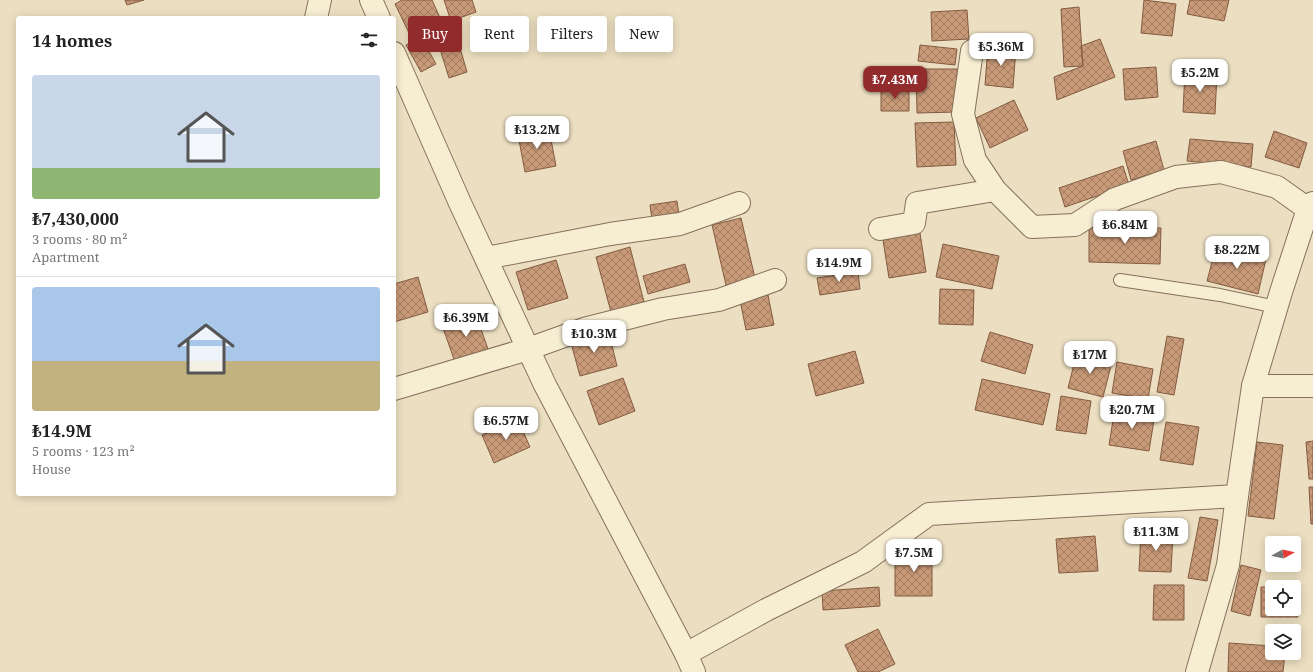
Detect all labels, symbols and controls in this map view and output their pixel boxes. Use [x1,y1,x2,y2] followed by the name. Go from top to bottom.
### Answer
[408,16,462,52] chip: Buy
[470,16,529,52] chip: Rent
[537,16,607,52] chip: Filters
[615,16,673,52] chip: New
[32,29,112,52] text: 14 homes
[358,29,380,51] icon: filters
[968,33,1034,67] pin: ₺5.36M
[978,37,1024,55] text: ₺5.36M
[1172,59,1228,93] pin: ₺5.2M
[1181,63,1219,81] text: ₺5.2M
[862,66,928,100] pin: ₺7.43M
[872,70,918,88] text: ₺7.43M
[170,101,242,173] icon: home
[504,116,570,150] pin: ₺13.2M
[514,120,560,138] text: ₺13.2M
[32,207,119,230] text: ₺7,430,000
[1092,211,1158,245] pin: ₺6.84M
[1102,215,1148,233] text: ₺6.84M
[32,230,127,248] text: 3 rooms · 80 m²
[1204,236,1270,270] pin: ₺8.22M
[1214,240,1260,258] text: ₺8.22M
[32,248,99,266] text: Apartment
[806,249,872,283] pin: ₺14.9M
[816,253,862,271] text: ₺14.9M
[433,304,499,338] pin: ₺6.39M
[443,308,489,326] text: ₺6.39M
[170,313,242,385] icon: home
[561,320,627,354] pin: ₺10.3M
[571,324,617,342] text: ₺10.3M
[1066,341,1114,375] pin: ₺17M
[1073,345,1107,363] text: ₺17M
[1099,396,1165,430] pin: ₺20.7M
[1109,400,1155,418] text: ₺20.7M
[473,407,539,441] pin: ₺6.57M
[483,411,529,429] text: ₺6.57M
[32,419,92,442] text: ₺14.9M
[32,442,135,460] text: 5 rooms · 123 m²
[32,460,71,478] text: House
[1123,518,1189,552] pin: ₺11.3M
[1133,522,1179,540] text: ₺11.3M
[1265,536,1301,572] north arrow
[1265,536,1301,660] map controls
[886,539,942,573] pin: ₺7.5M
[895,543,933,561] text: ₺7.5M
[1265,580,1301,616] button: locate
[1265,624,1301,660] button: layers

